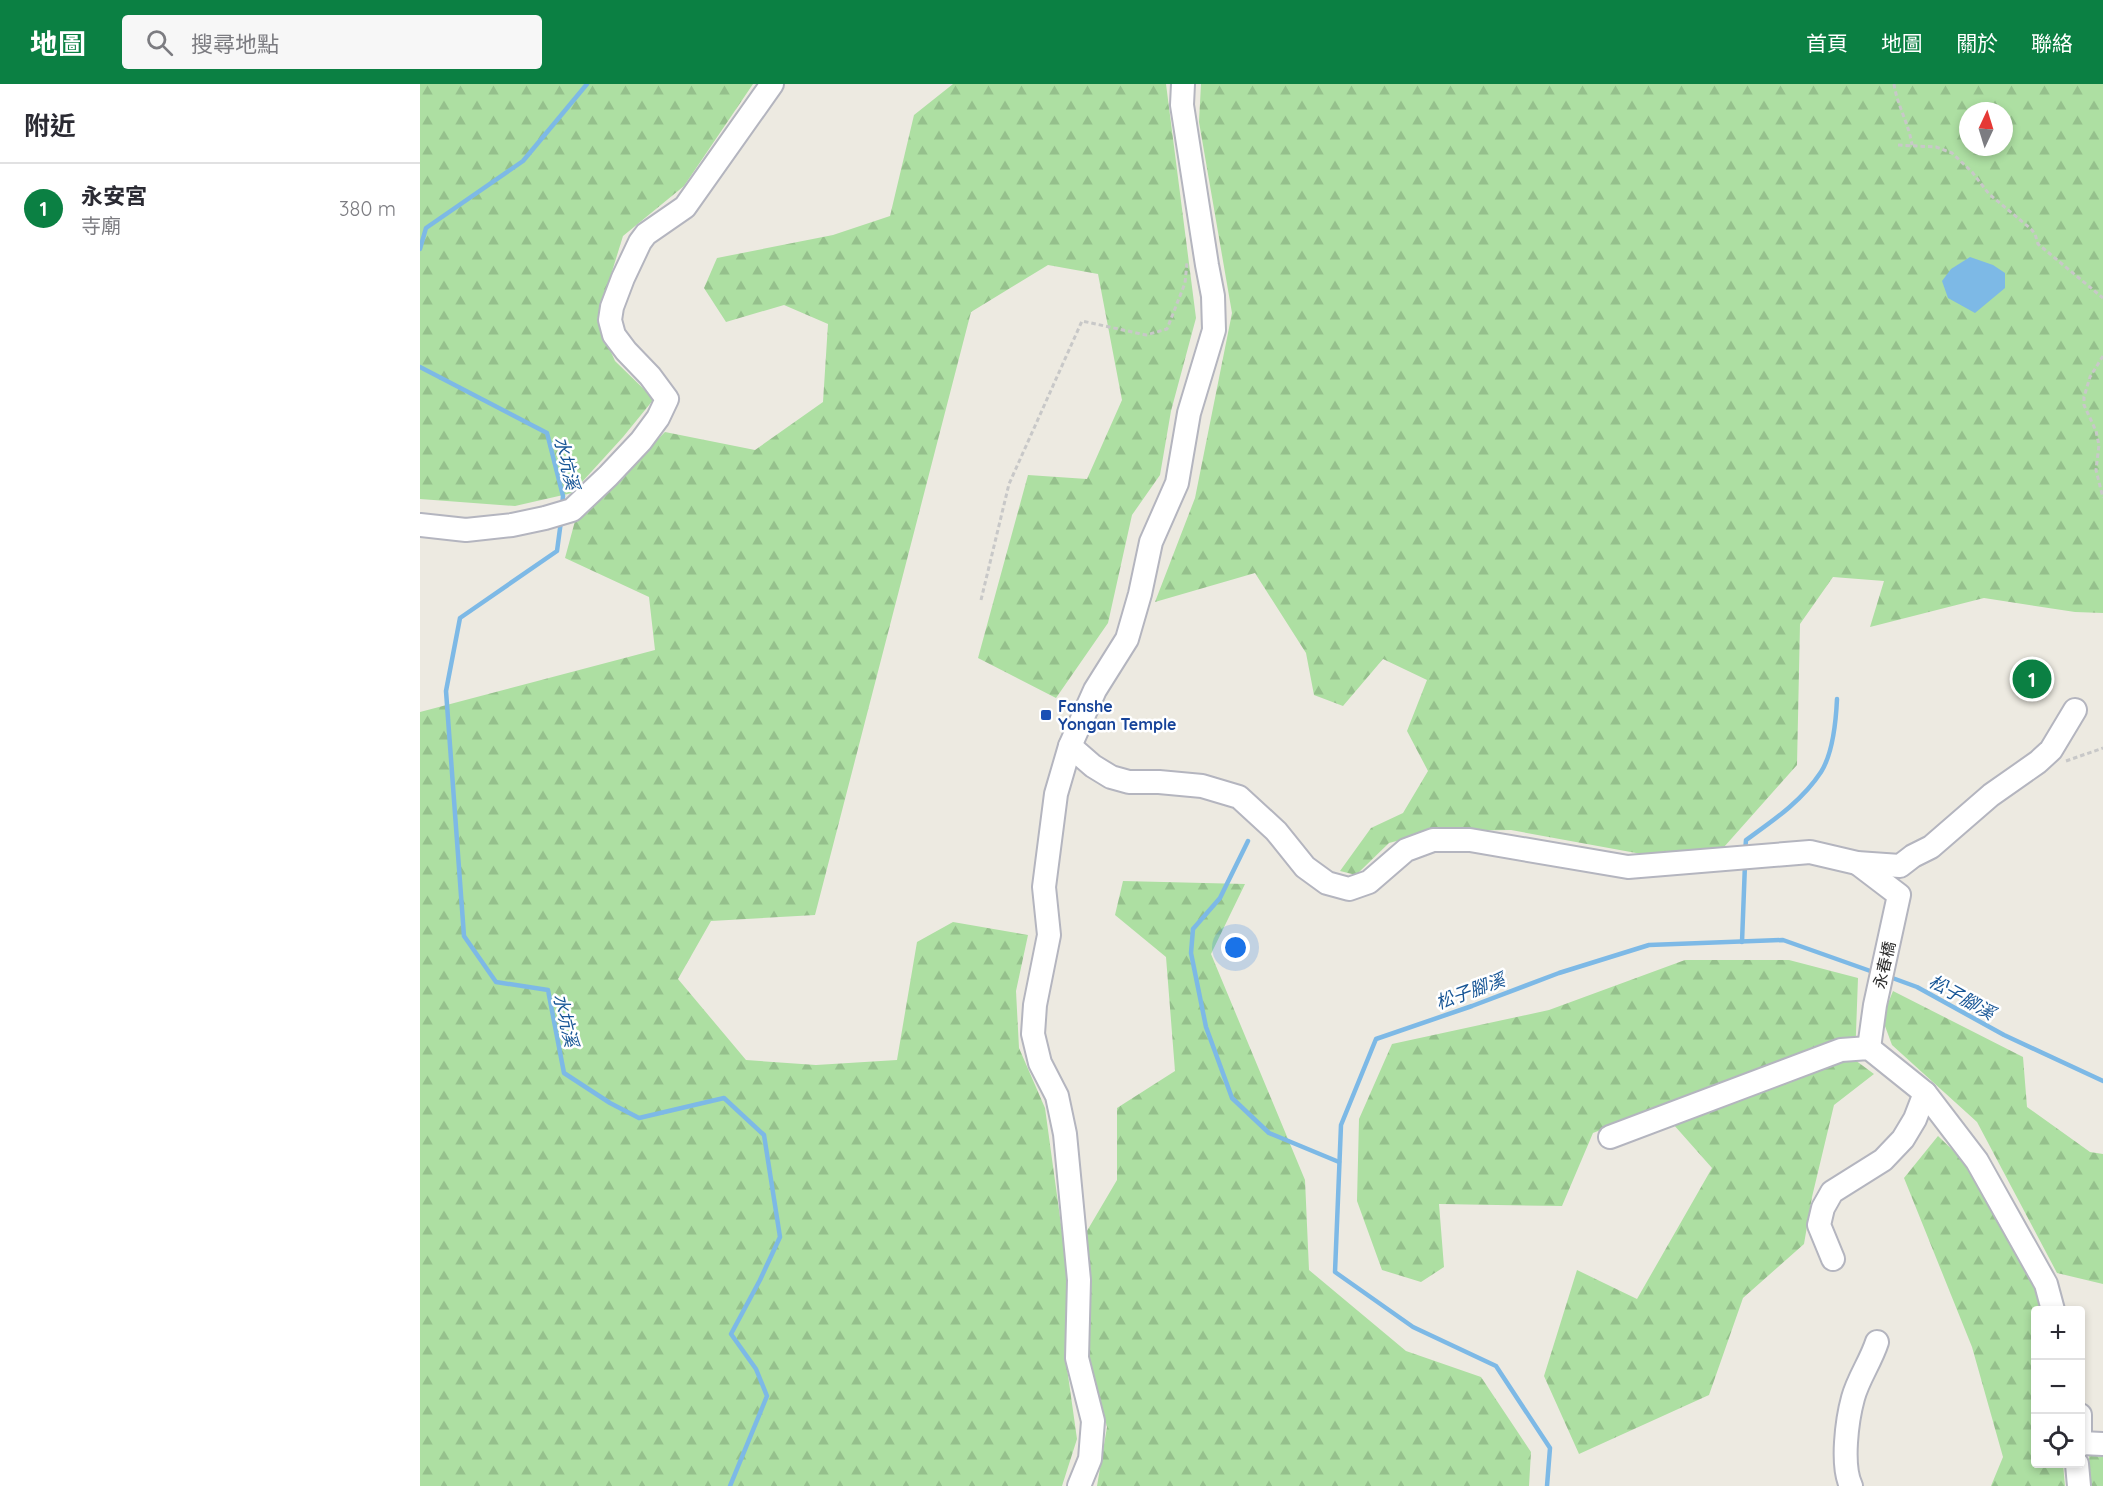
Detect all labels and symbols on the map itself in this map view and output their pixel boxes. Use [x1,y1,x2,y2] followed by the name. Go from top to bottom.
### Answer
[1959,102,2013,156] north arrow
[549,434,585,495] water label: 水坑溪
[2012,656,2052,702] pin: 1
[1058,696,1177,734] place label: Fanshe Yongan Temple
[1039,708,1053,722] marker: Fanshe Yongan Temple
[1221,933,1250,962] your location
[1869,939,1899,991] street label: 永春橋
[1432,967,1511,1014] water label: 松子腳溪
[1925,969,2002,1026] water label: 松子腳溪
[549,991,584,1052] water label: 水坑溪

